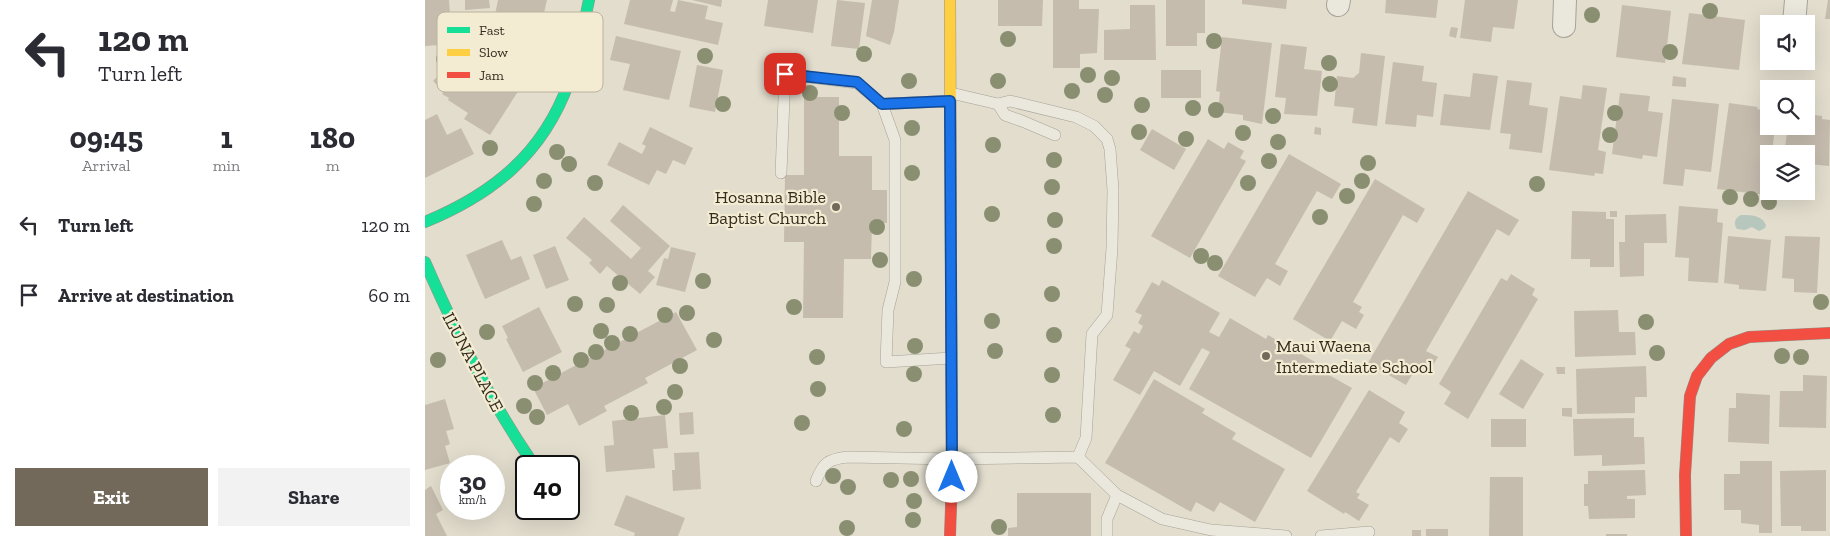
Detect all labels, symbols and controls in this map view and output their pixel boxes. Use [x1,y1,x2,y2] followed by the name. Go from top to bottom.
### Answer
[437,12,603,92] legend
[1760,15,1815,200] map controls
[1760,15,1815,70] button: sound
[98,18,188,60] text: 120 m
[15,20,80,85] icon: left
[479,22,506,39] text: Fast
[479,44,508,61] text: Slow
[764,53,806,95] pin
[98,60,182,87] text: Turn left
[771,60,799,88] icon: arrive
[479,67,504,84] text: Jam
[1760,80,1815,135] button: search
[70,120,143,156] text: 09:45
[220,120,233,156] text: 1
[310,120,355,156] text: 180
[1760,145,1815,200] button: layers
[82,156,130,175] text: Arrival
[213,156,240,175] text: min
[326,156,339,175] text: m
[708,186,826,229] place label: Hosanna Bible Baptist Church
[830,201,842,213] marker: Hosanna Bible Baptist Church
[15,211,43,239] icon: left
[58,214,133,237] text: Turn left
[361,214,410,237] text: 120 m
[15,281,43,309] icon: arrive
[58,284,234,307] text: Arrive at destination
[368,284,410,307] text: 60 m
[438,308,508,416] street label: ILUNA PLACE
[1276,335,1433,378] place label: Maui Waena Intermediate School
[1260,350,1272,362] marker: Maui Waena Intermediate School
[925,450,977,502] position arrow
[515,455,580,520] speed limit sign: 40
[459,466,486,496] text: 30
[15,468,208,526] button: Exit
[218,468,410,526] button: Share
[459,493,486,507] text: km/h

